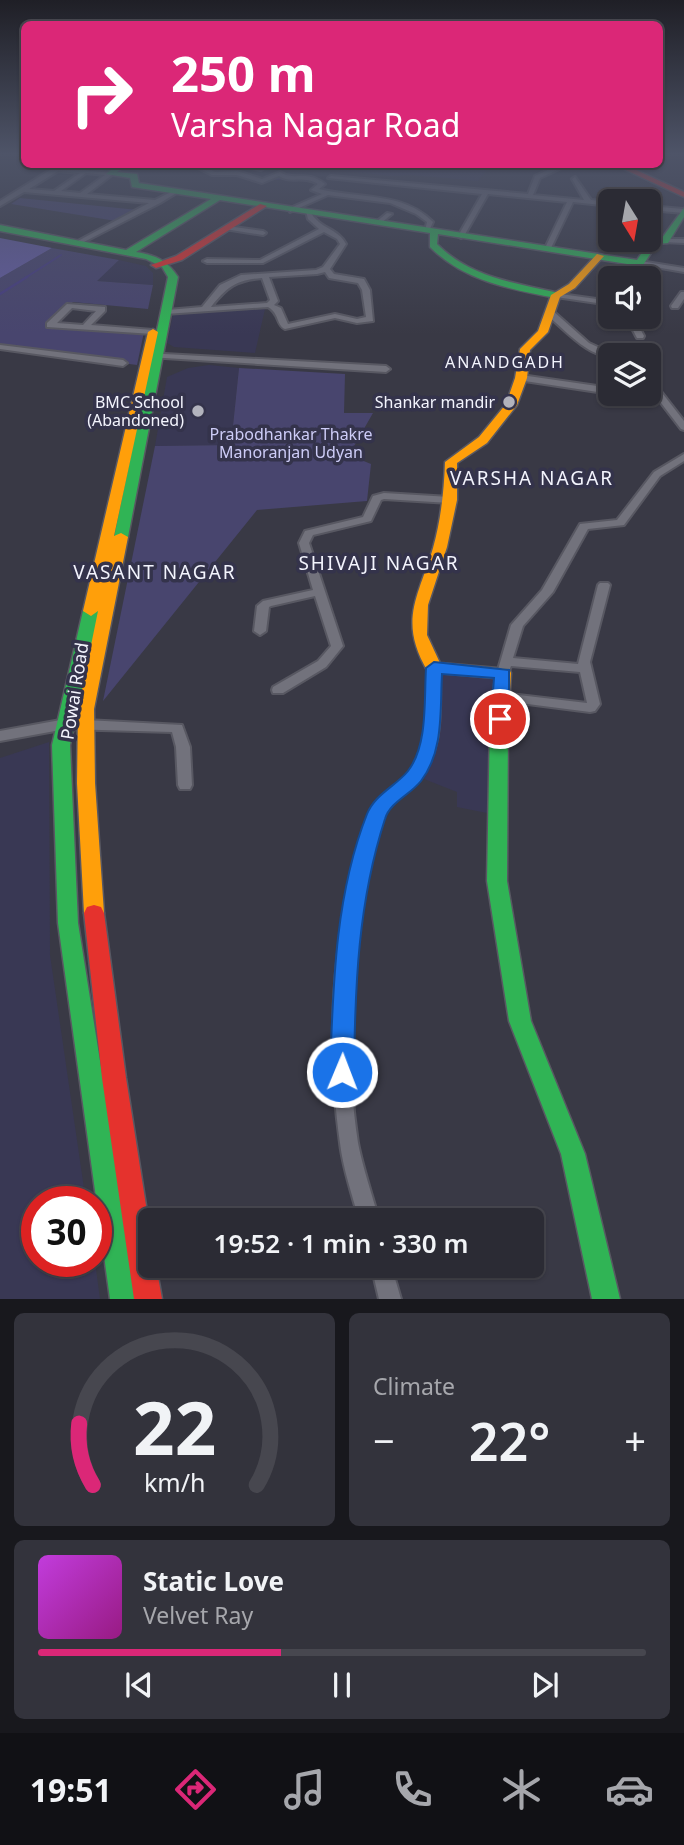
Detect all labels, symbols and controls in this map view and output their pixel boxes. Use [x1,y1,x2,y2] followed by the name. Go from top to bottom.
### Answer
[171,40,316,106] text: 250 m
[56,49,147,140] icon: right
[171,103,460,146] text: Varsha Nagar Road
[598,189,662,252] north arrow
[598,189,661,406] map controls
[598,266,661,329] button: sound
[598,343,661,406] button: layers
[445,351,565,373] district label: ANANDGADH
[87,391,184,431] place label: BMC School (Abandoned)
[375,391,495,413] place label: Shankar mandir
[501,394,517,410] marker: Shankar mandir
[190,403,206,419] marker: BMC School (Abandoned)
[210,423,372,463] park label: Prabodhankar Thakre Manoranjan Udyan
[450,465,614,491] district label: VARSHA NAGAR
[298,550,460,576] district label: SHIVAJI NAGAR
[73,559,237,585] district label: VASANT NAGAR
[54,641,94,741] street label: Powai Road
[470,689,530,749] pin
[481,700,519,738] icon: arrive
[305,1035,379,1109] position arrow
[21,1186,112,1277] speed limit sign: 30
[214,1225,468,1261] text: 19:52 · 1 min · 330 m
[373,1370,455,1402] text: Climate
[133,1378,216,1477] text: 22
[469,1405,550,1476] text: 22°
[373,1414,395,1466] text: −
[624,1414,646,1466] text: +
[144,1465,205,1499] text: km/h
[143,1563,284,1599] text: Static Love
[143,1599,253,1631] text: Velvet Ray
[120,1666,158,1704] icon: previous
[323,1666,361,1704] icon: pause
[526,1666,564,1704] icon: next
[171,1765,220,1814] icon: directions
[280,1765,329,1814] icon: music
[388,1765,437,1814] icon: phone
[497,1765,546,1814] icon: climate
[605,1765,654,1814] icon: car
[30,1768,112,1811] text: 19:51

